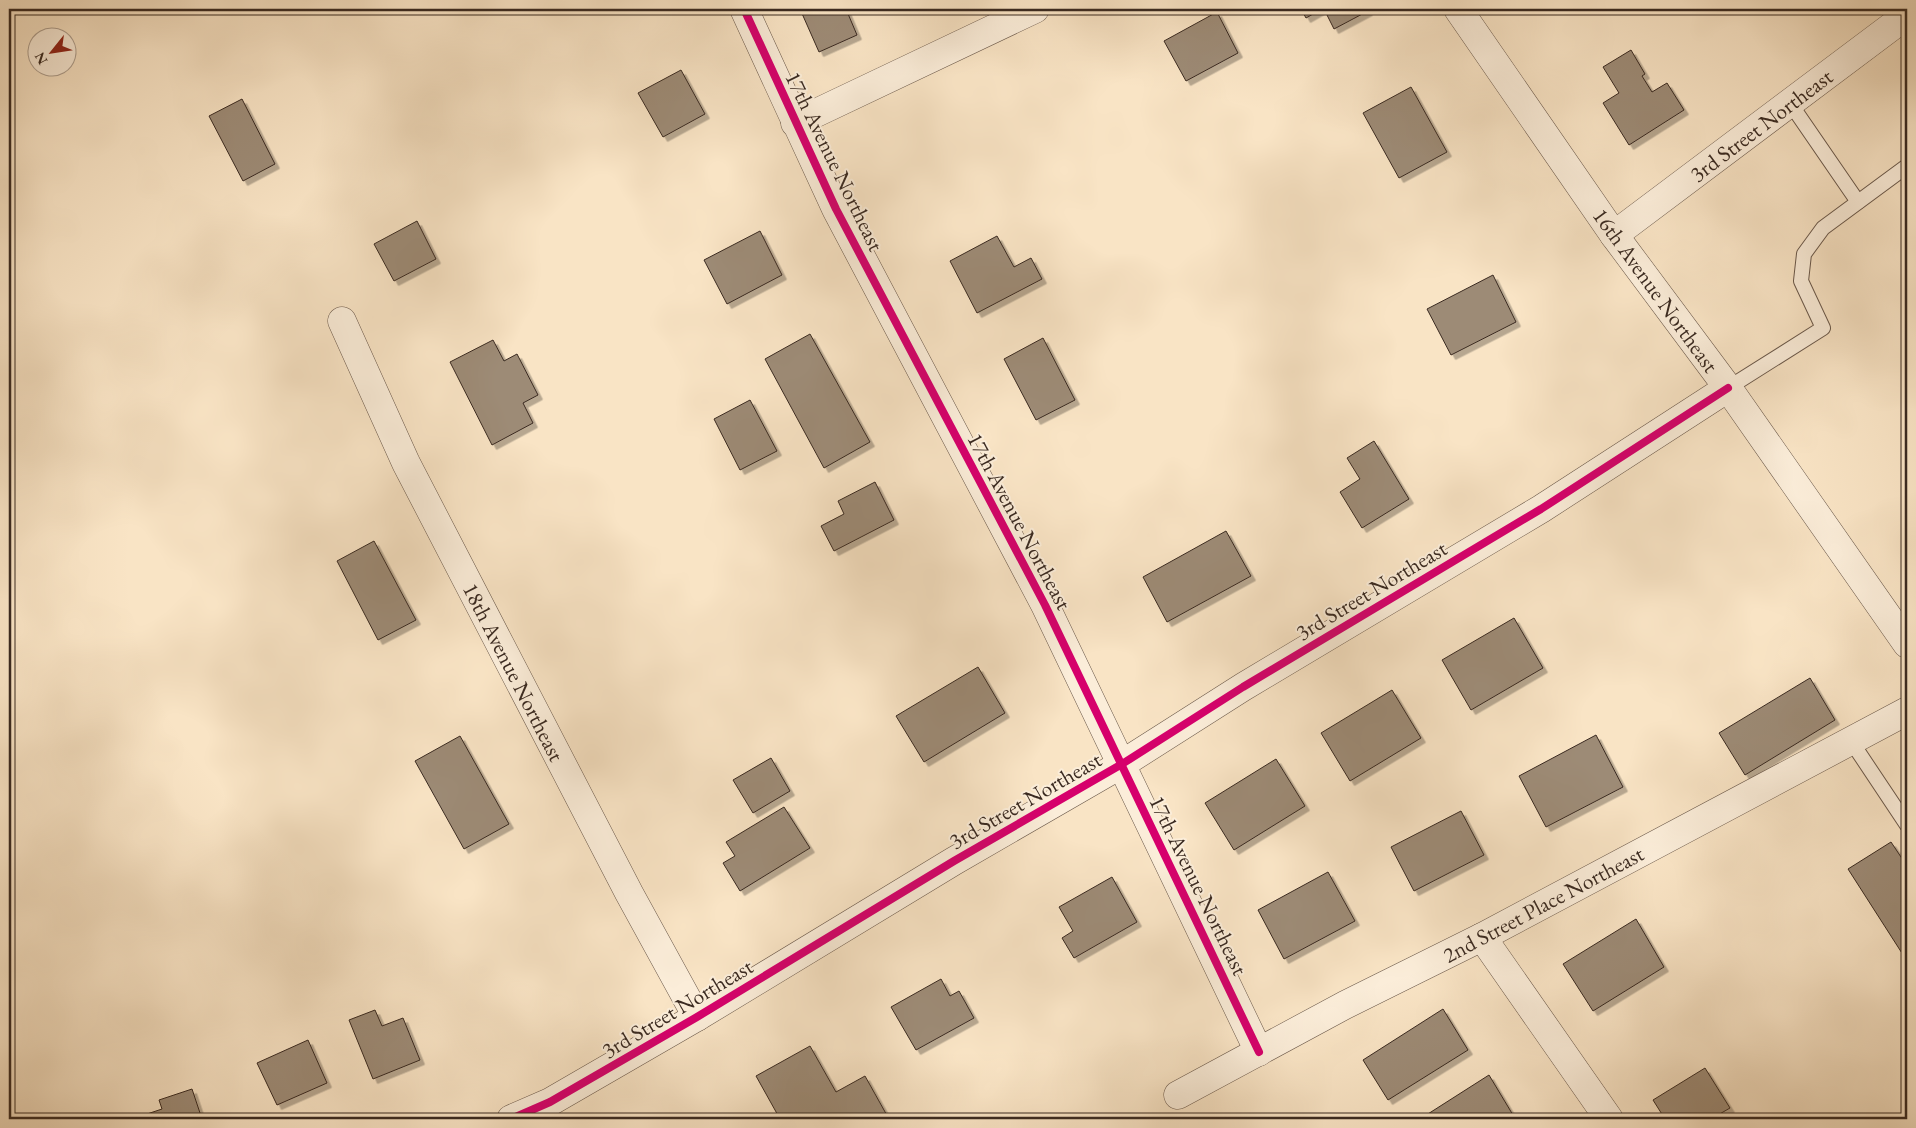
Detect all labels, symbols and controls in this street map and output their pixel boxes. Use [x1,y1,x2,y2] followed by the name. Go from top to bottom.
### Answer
[28,28,78,78] north arrow
[30,49,51,68] text: N
[1684,62,1839,189] street label: 3rd Street Northeast
[778,67,891,256] street label: 17th Avenue Northeast
[1586,202,1725,378] street label: 16th Avenue Northeast
[961,428,1079,615] street label: 17th Avenue Northeast
[1290,534,1452,647] street label: 3rd Street Northeast
[456,578,571,766] street label: 18th Avenue Northeast
[944,745,1107,856] street label: 3rd Street Northeast
[1142,791,1255,980] street label: 17th Avenue Northeast
[1438,839,1649,970] street label: 2nd Street Place Northeast
[596,952,758,1065] street label: 3rd Street Northeast

